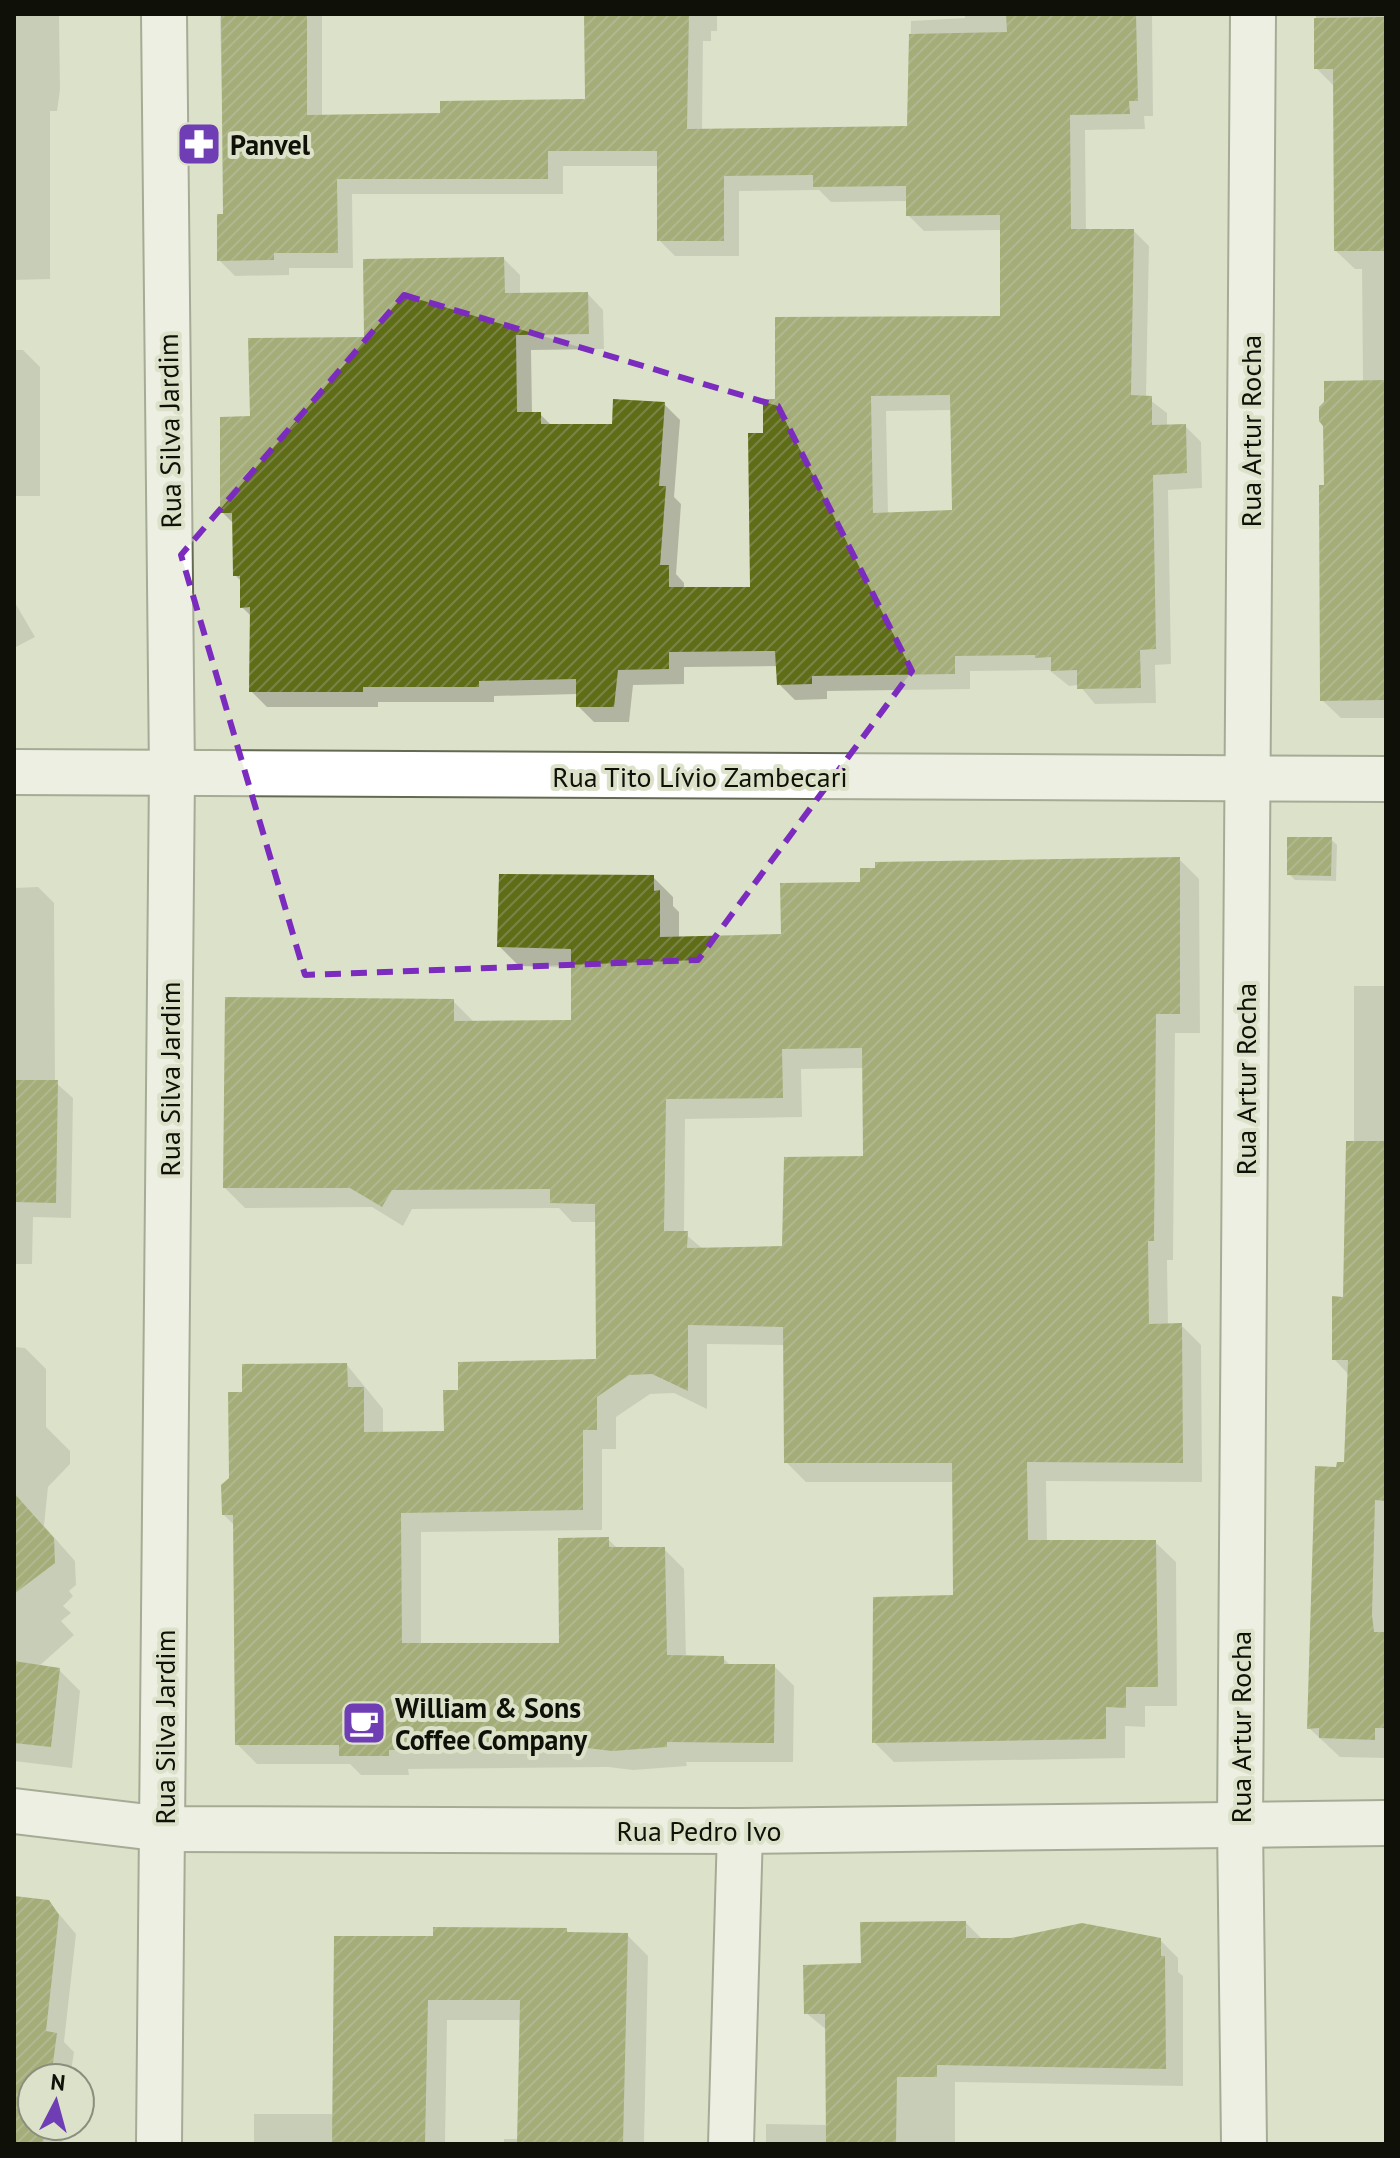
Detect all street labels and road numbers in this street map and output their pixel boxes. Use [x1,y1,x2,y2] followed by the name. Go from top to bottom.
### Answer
[149,333,189,529] street label: Rua Silva Jardim
[1232,335,1269,527] street label: Rua Artur Rocha
[552,758,848,795] street label: Rua Tito Lívio Zambecari
[151,981,188,1177] street label: Rua Silva Jardim
[1227,983,1264,1175] street label: Rua Artur Rocha
[146,1629,183,1825] street label: Rua Silva Jardim
[1222,1631,1259,1823] street label: Rua Artur Rocha
[616,1812,782,1849] street label: Rua Pedro Ivo

